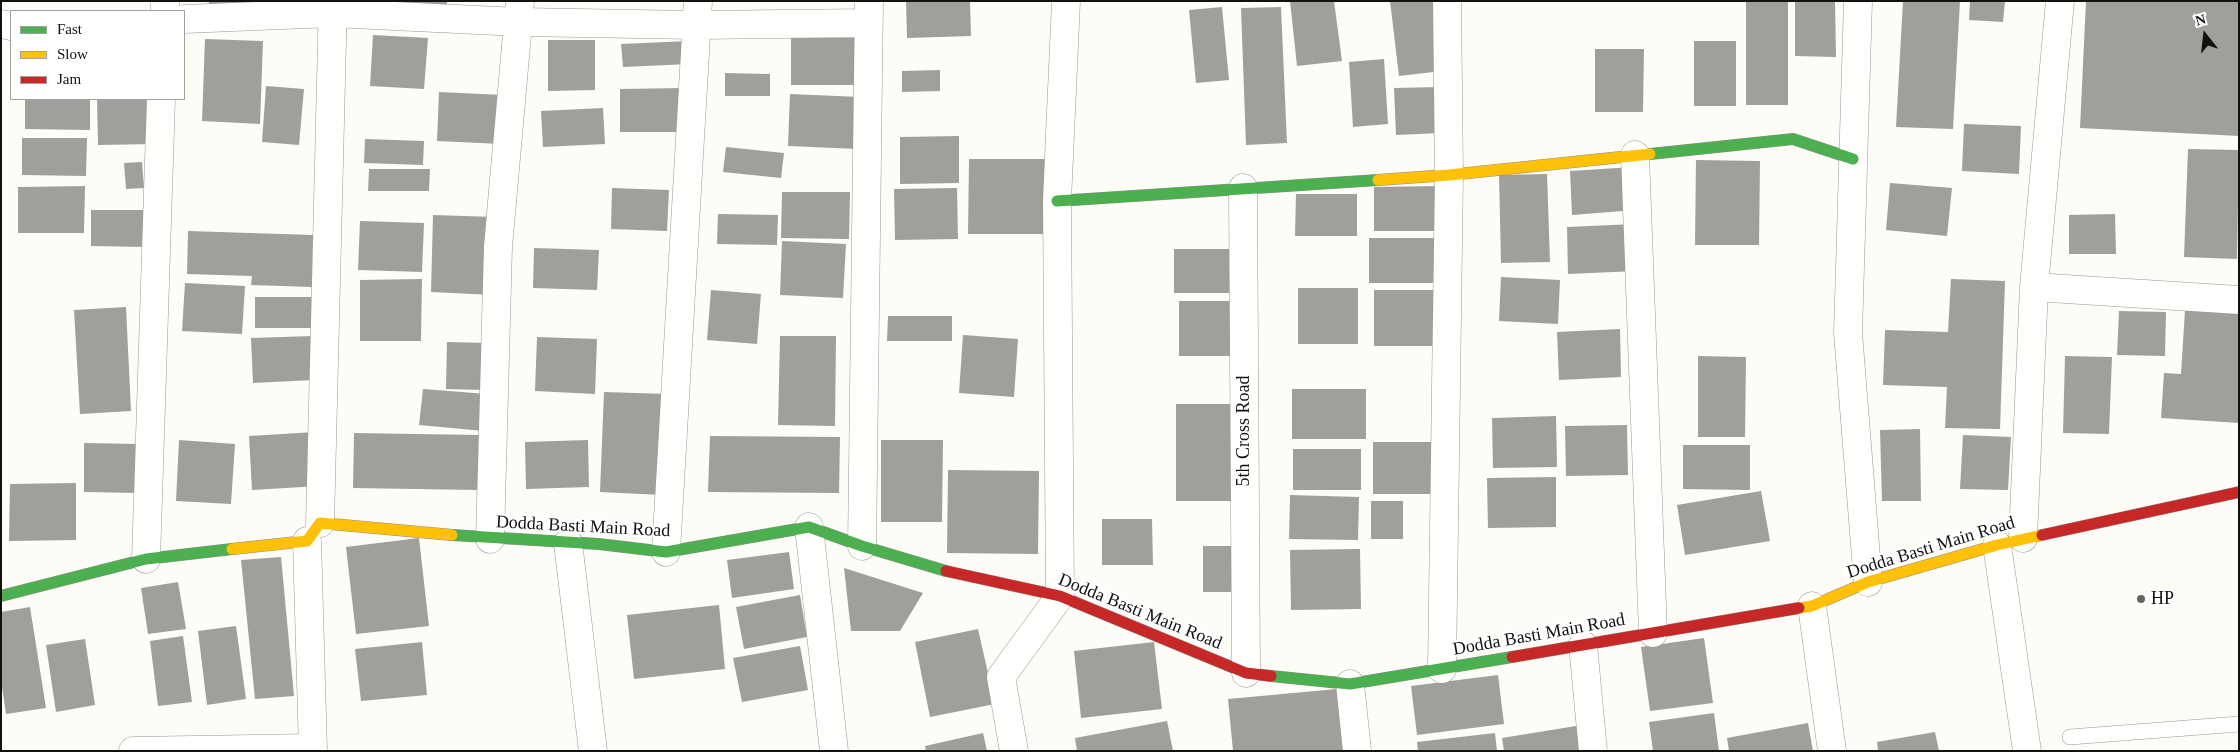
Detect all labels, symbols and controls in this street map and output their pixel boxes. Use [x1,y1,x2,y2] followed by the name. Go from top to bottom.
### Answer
[10,10,185,100] legend
[2180,10,2230,60] north arrow
[2194,11,2208,29] text: N
[57,21,82,37] text: Fast
[57,46,88,62] text: Slow
[57,71,81,87] text: Jam
[1233,375,1255,487] street label: 5th Cross Road
[495,512,671,542] street label: Dodda Basti Main Road
[1844,512,2018,584] street label: Dodda Basti Main Road
[1055,569,1225,655] street label: Dodda Basti Main Road
[2151,588,2174,610] place label: HP
[2135,593,2147,605] marker: HP
[1451,609,1627,661] street label: Dodda Basti Main Road

